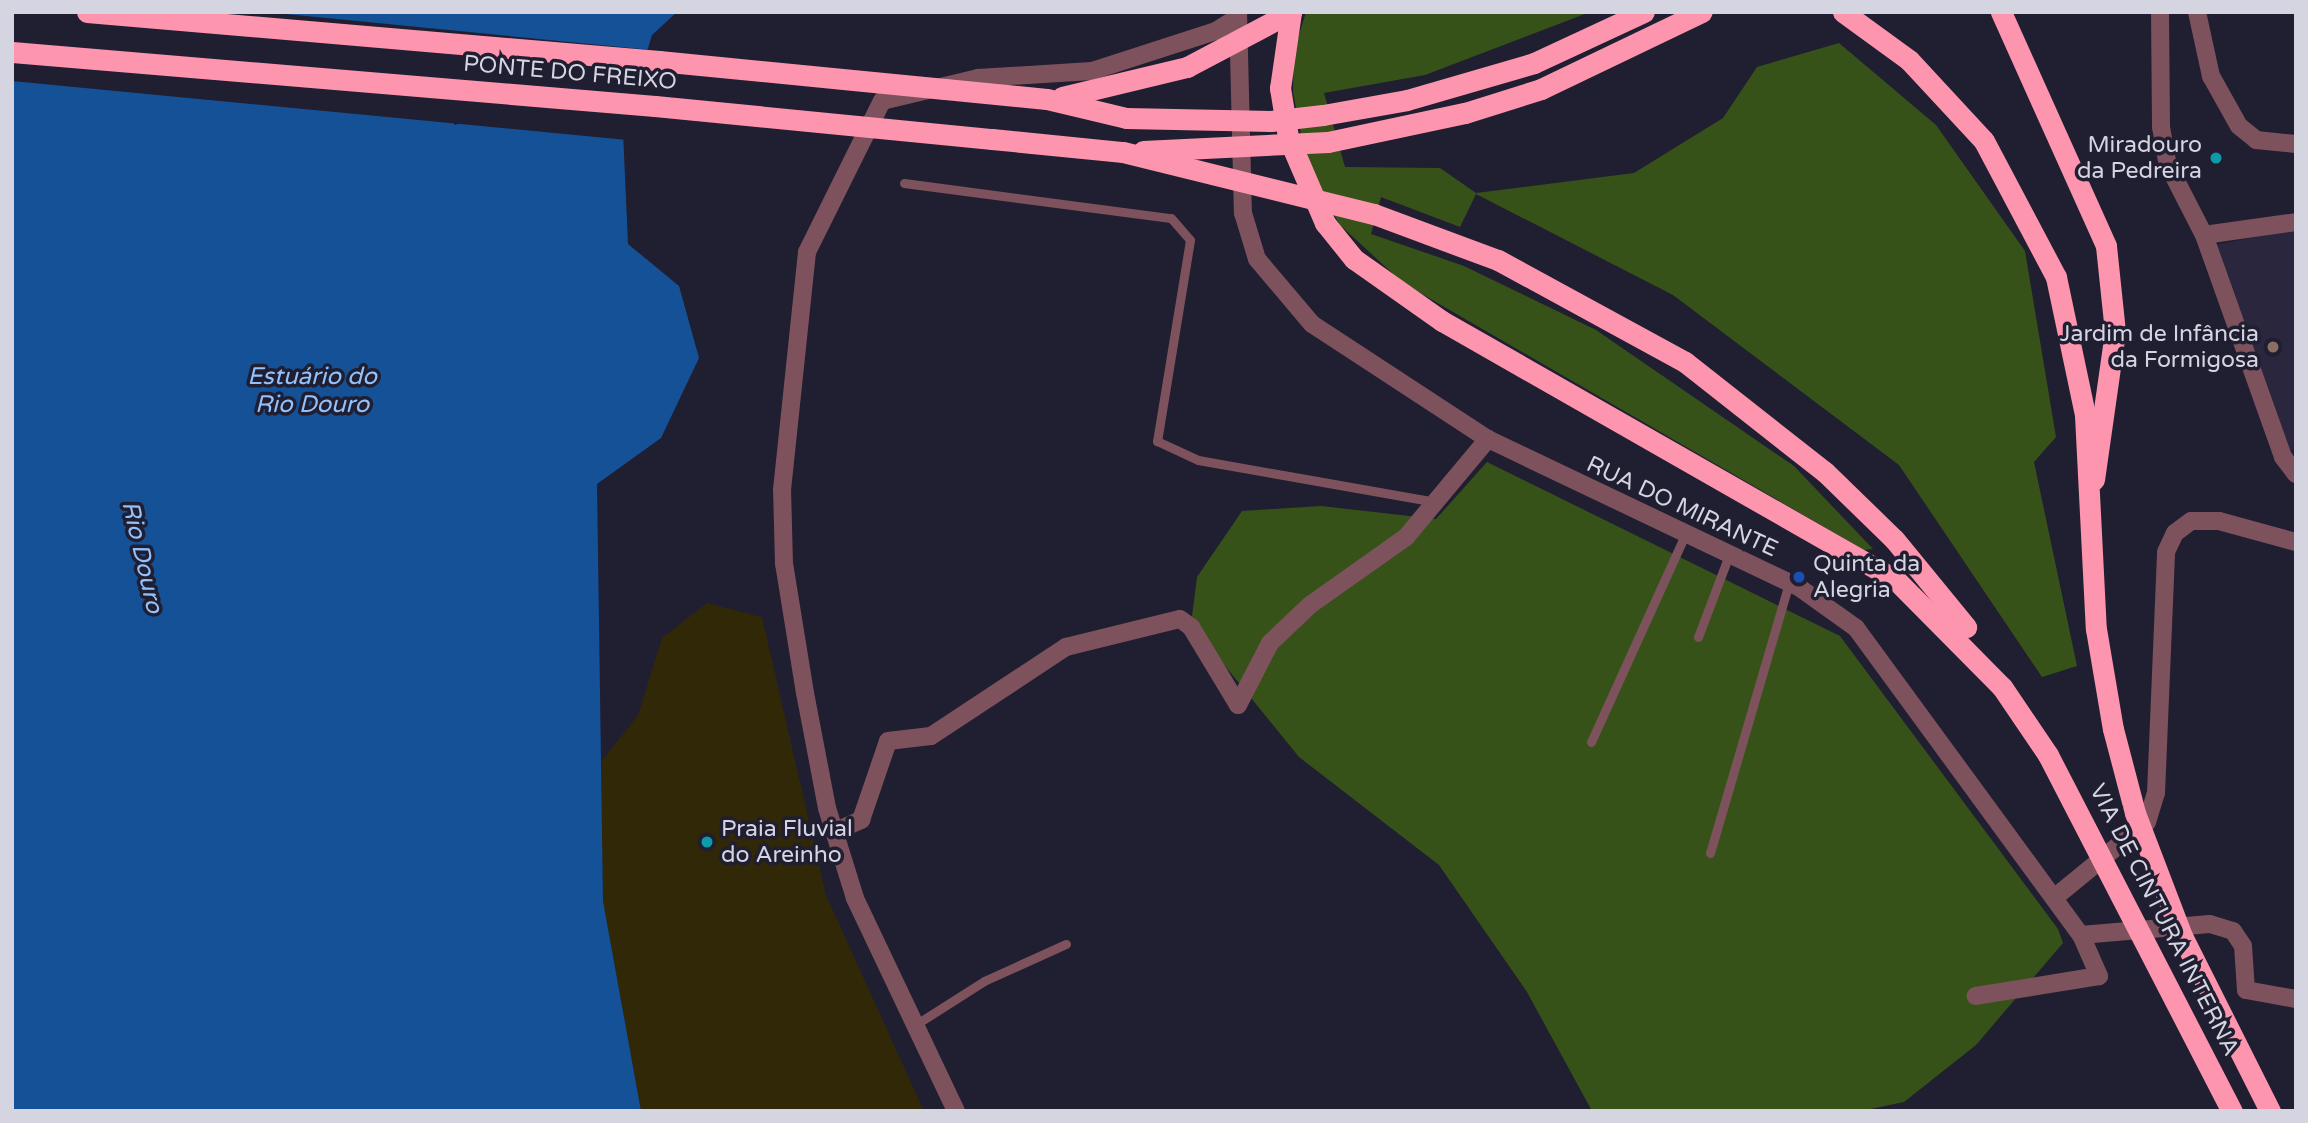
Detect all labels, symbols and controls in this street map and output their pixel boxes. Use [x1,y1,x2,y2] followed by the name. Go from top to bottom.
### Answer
[462,50,678,96] street label: PONTE DO FREIXO
[2077,131,2202,185] place label: Miradouro da Pedreira
[2208,150,2224,166] marker: Miradouro da Pedreira
[2060,320,2259,374] place label: Jardim de Infância da Formigosa
[2265,339,2281,355] marker: Jardim de Infância da Formigosa
[247,363,377,419] water label: Estuário do Rio Douro
[1582,451,1782,563] street label: RUA DO MIRANTE
[115,498,169,616] water label: Rio Douro
[1813,550,1920,604] place label: Quinta da Alegria
[1791,569,1807,585] marker: Quinta da Alegria
[2083,780,2245,1060] street label: VIA DE CINTURA INTERNA
[721,815,853,869] place label: Praia Fluvial do Areinho
[699,834,715,850] marker: Praia Fluvial do Areinho

